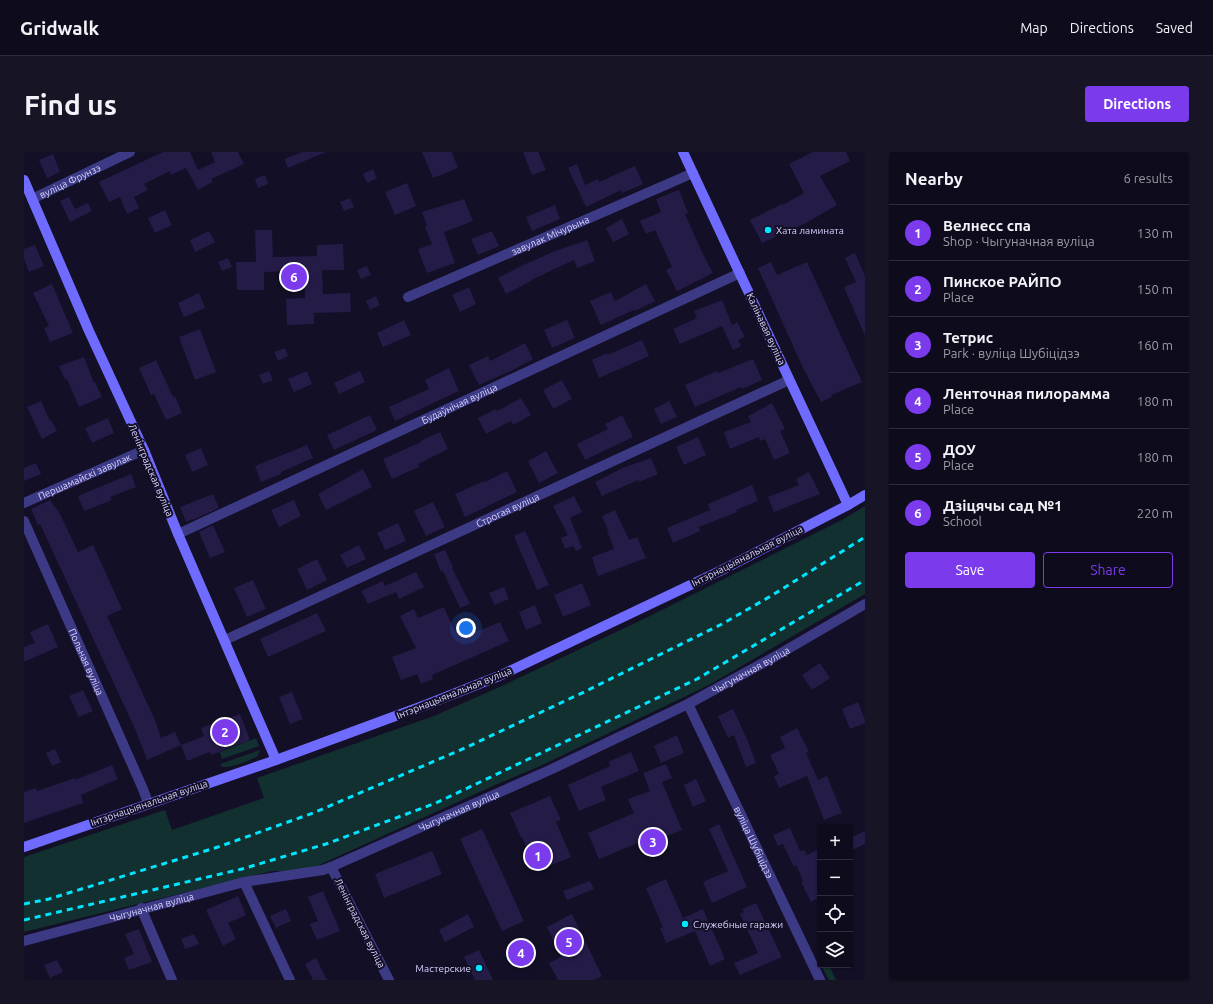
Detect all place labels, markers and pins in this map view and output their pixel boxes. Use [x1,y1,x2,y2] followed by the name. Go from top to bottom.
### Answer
[763,225,773,235] marker: Хата ламината
[776,225,844,236] place label: Хата ламината
[281,262,307,292] pin: 6
[212,717,238,747] pin: 2
[640,827,666,857] pin: 3
[525,841,551,871] pin: 1
[680,919,690,929] marker: Служебные гаражи
[693,919,783,930] place label: Служебные гаражи
[556,927,582,957] pin: 5
[508,938,534,968] pin: 4
[415,963,471,974] place label: Мастерские
[474,963,484,973] marker: Мастерские

